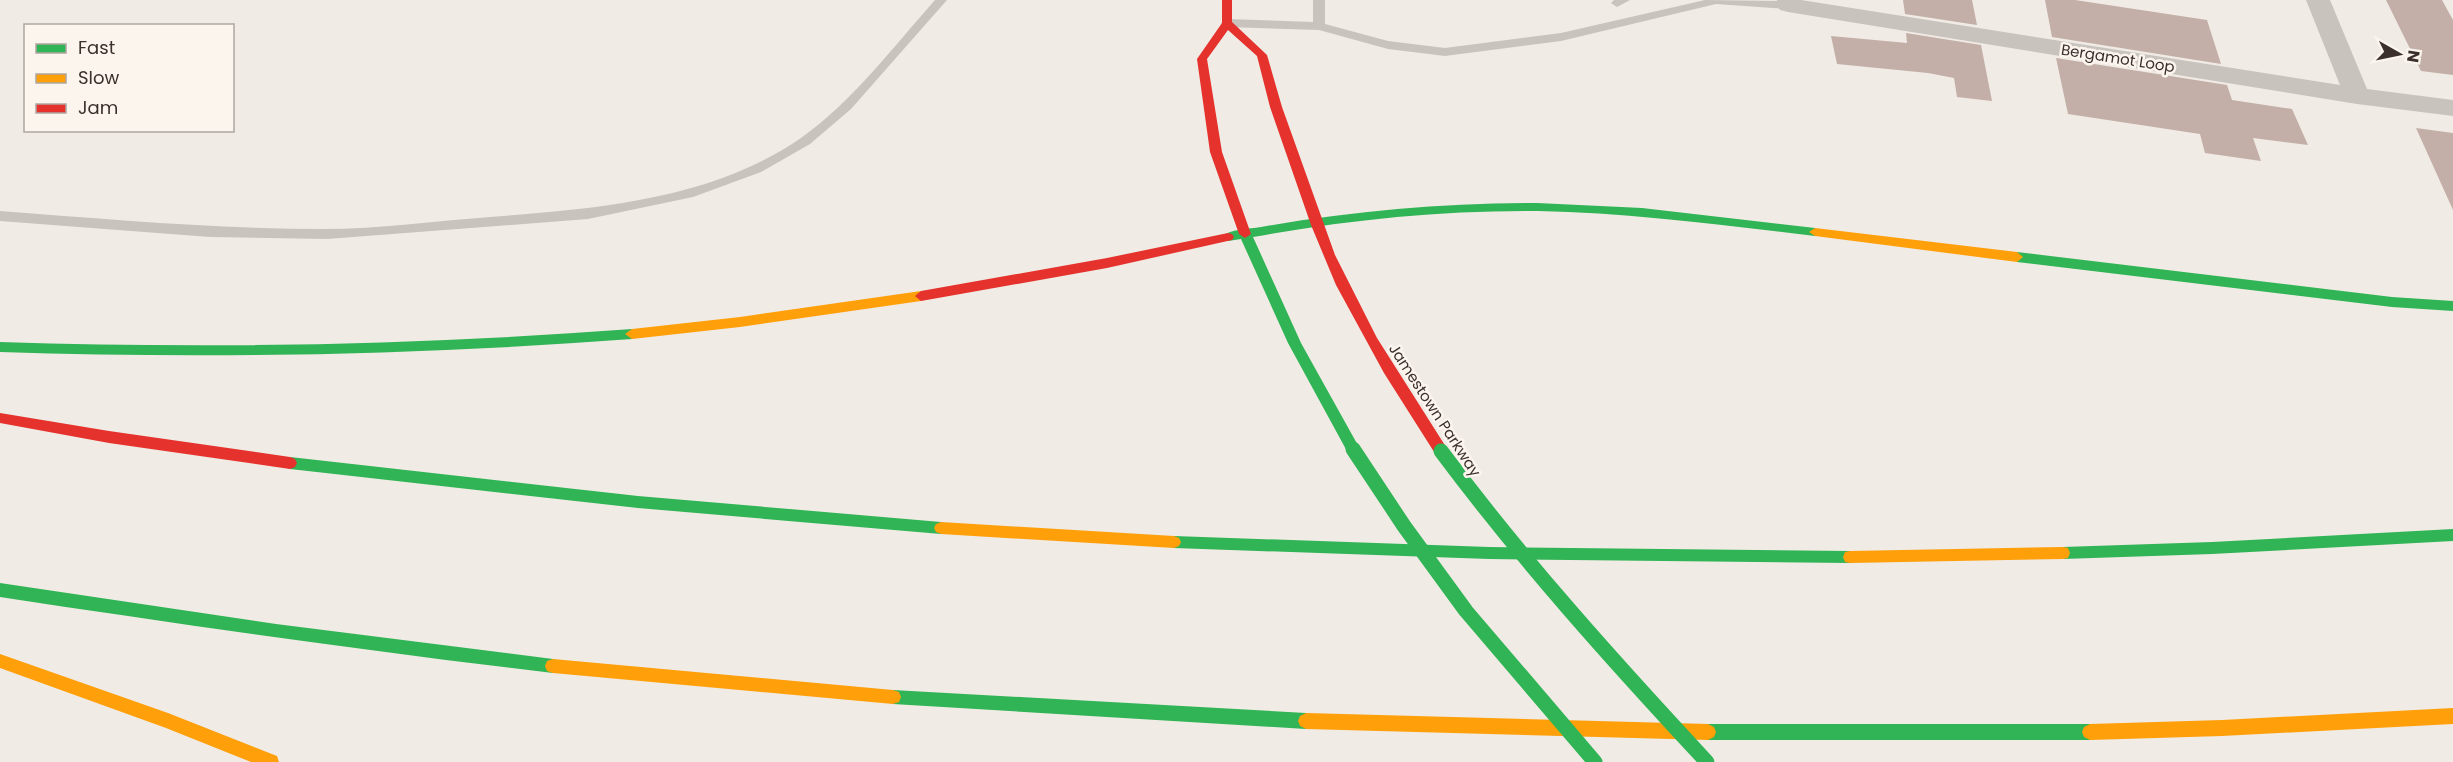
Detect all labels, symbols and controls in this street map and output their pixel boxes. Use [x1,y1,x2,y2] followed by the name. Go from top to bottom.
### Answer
[24,24,234,132] legend
[2369,24,2429,84] north arrow
[78,35,115,60] text: Fast
[2060,39,2176,77] street label: Bergamot Loop
[2401,49,2426,64] text: N
[78,65,120,90] text: Slow
[78,95,118,120] text: Jam
[1384,339,1486,481] street label: Jamestown Parkway

